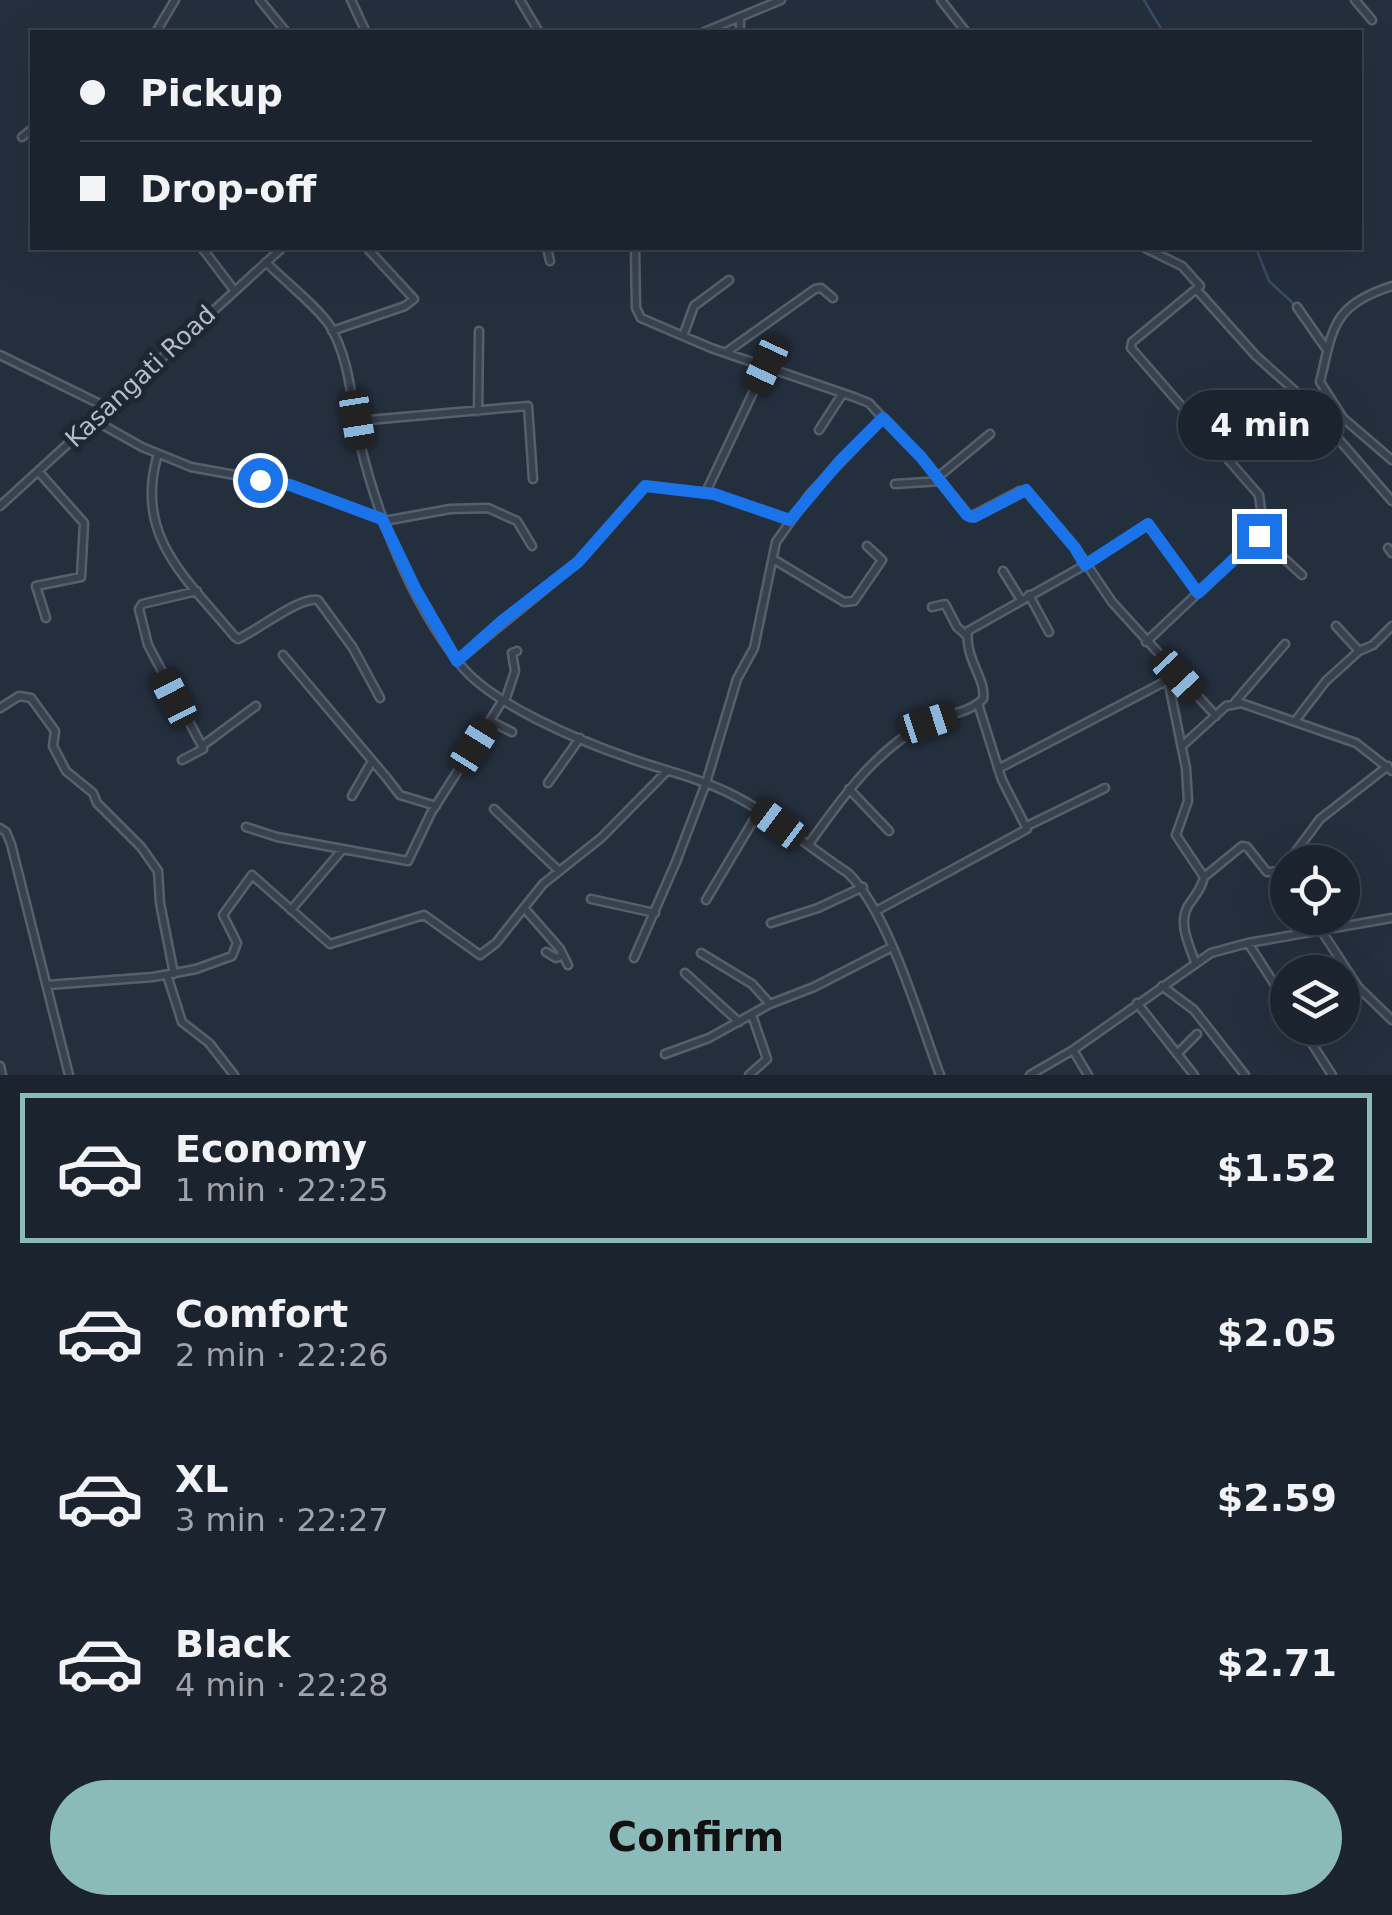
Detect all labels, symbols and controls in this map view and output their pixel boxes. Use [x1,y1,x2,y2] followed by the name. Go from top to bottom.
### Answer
[140,71,283,115] text: Pickup
[140,167,316,211] text: Drop-off
[59,300,221,453] street label: Kasangati Road
[740,331,792,399] car
[337,388,377,452] car
[1176,391,1342,461] callout: 4 min
[1210,406,1311,444] text: 4 min
[238,458,283,503] route start
[1237,514,1282,559] route end
[1147,644,1209,708] car
[147,664,201,732] car
[895,699,961,747] car
[445,713,503,779] car
[745,794,811,854] car
[1270,845,1360,1045] map controls
[1270,845,1360,935] button: locate
[1270,955,1360,1045] button: layers
[55,1123,145,1213] icon: car
[175,1127,367,1171] text: Economy
[1217,1146,1337,1190] text: $1.52
[175,1171,389,1209] text: 1 min · 22:25
[55,1288,145,1378] icon: car
[175,1292,348,1336] text: Comfort
[1217,1311,1337,1355] text: $2.05
[175,1336,389,1374] text: 2 min · 22:26
[55,1453,145,1543] icon: car
[175,1457,229,1501] text: XL
[1217,1476,1337,1520] text: $2.59
[175,1501,389,1539] text: 3 min · 22:27
[55,1618,145,1708] icon: car
[175,1622,290,1666] text: Black
[1217,1641,1337,1685] text: $2.71
[175,1666,389,1704] text: 4 min · 22:28
[50,1780,1342,1895] button: Confirm

